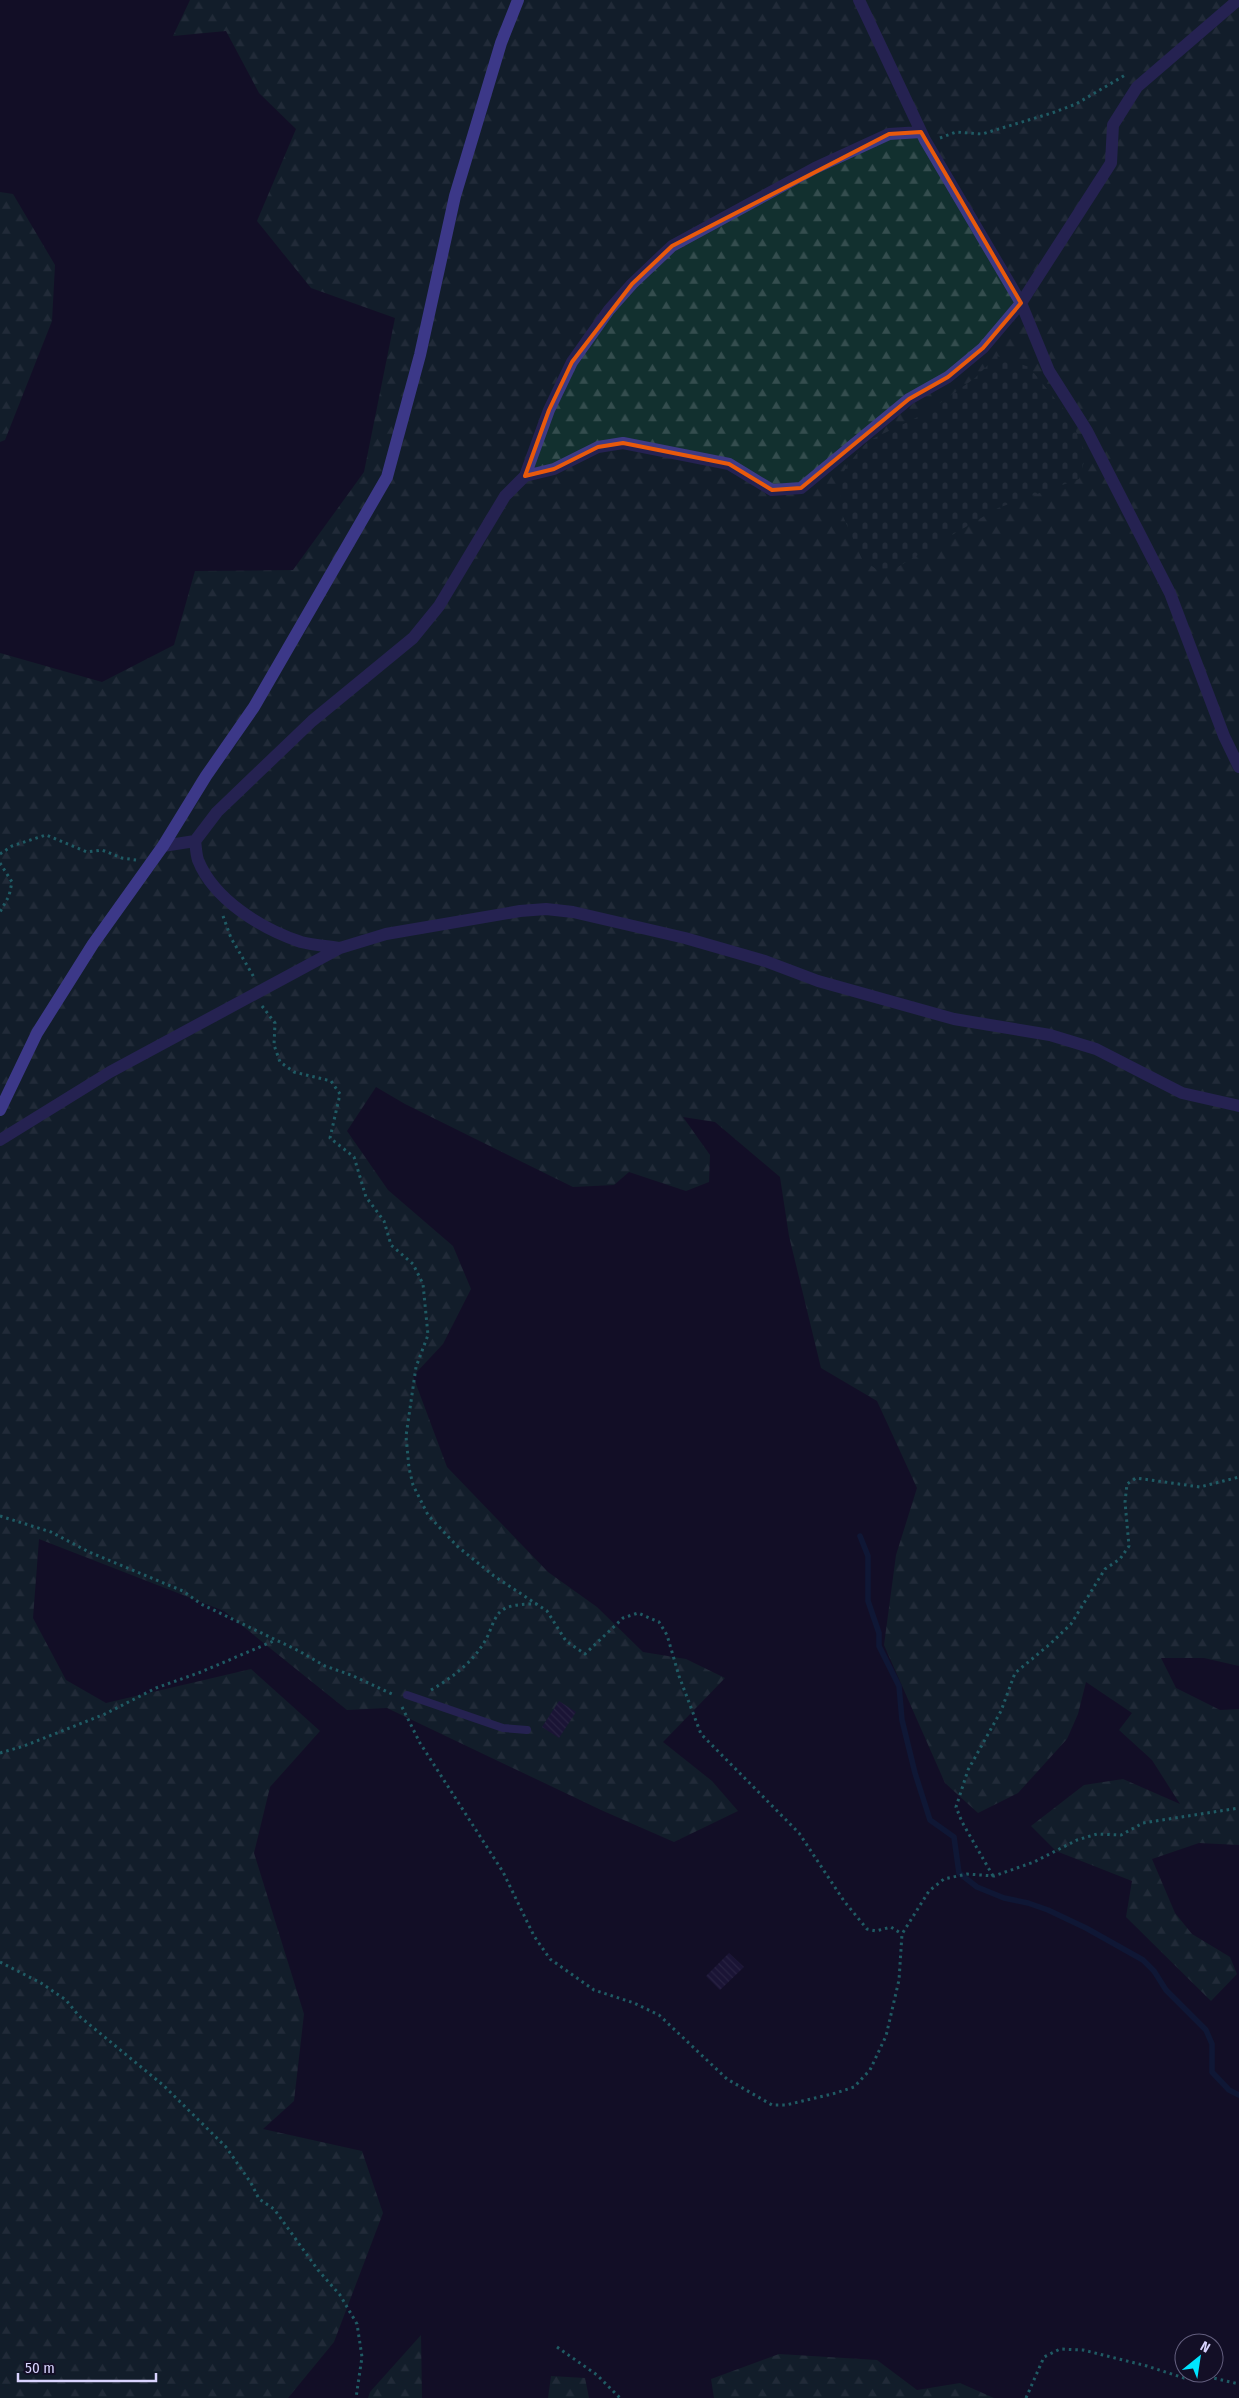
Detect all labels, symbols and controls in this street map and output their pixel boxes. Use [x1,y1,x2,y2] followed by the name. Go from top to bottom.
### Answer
[1174,2333,1224,2383] north arrow
[1197,2338,1213,2357] text: N
[18,2350,155,2382] scale bar
[25,2359,55,2377] text: 50 m

